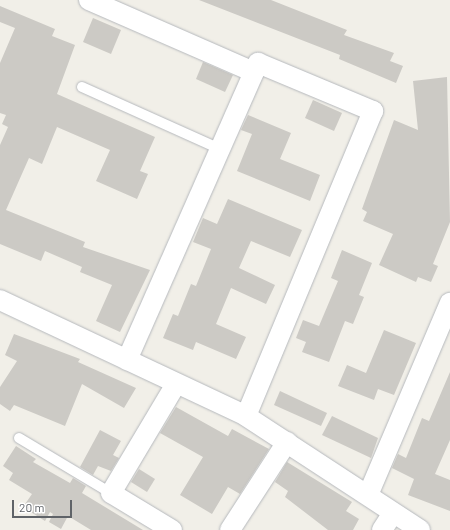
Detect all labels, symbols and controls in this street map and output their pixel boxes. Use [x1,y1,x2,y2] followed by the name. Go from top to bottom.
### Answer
[14,492,74,518] scale bar
[19,500,45,514] text: 20 m

